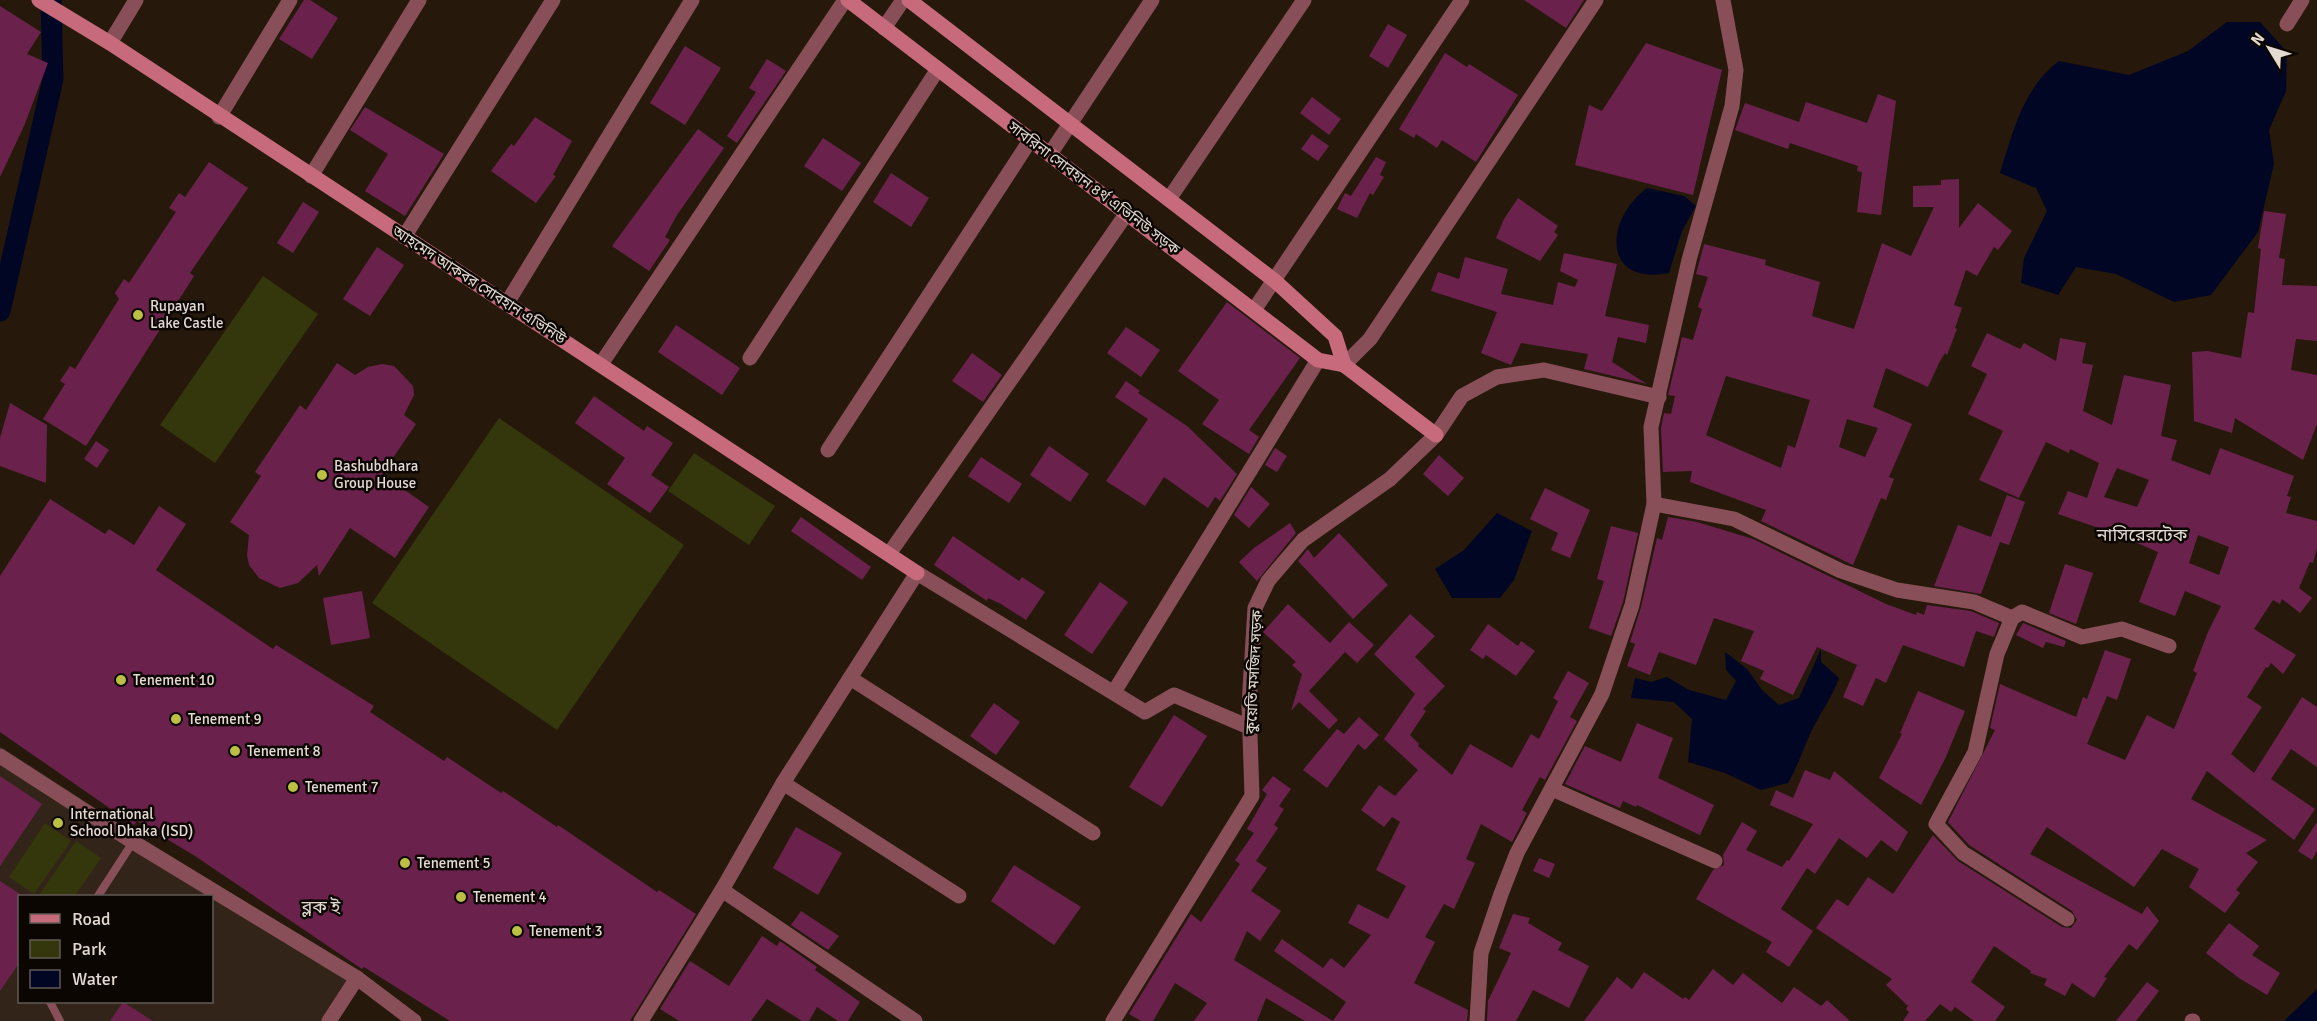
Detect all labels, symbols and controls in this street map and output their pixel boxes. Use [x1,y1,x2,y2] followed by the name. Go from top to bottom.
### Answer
[2239,18,2299,78] north arrow
[2247,29,2269,50] text: N
[1004,117,1184,259] street label: সাবরিনা সোবহান ৪র্থ এভিনিউ সড়ক
[388,222,569,348] street label: আহমেদ আকবর সোবহান এভিনিউ
[150,297,223,332] place label: Rupayan Lake Castle
[131,308,145,322] marker: Rupayan Lake Castle
[334,457,418,492] place label: Bashubdhara Group House
[315,468,329,482] marker: Bashubdhara Group House
[2096,524,2188,546] district label: নাসিরেরটেক
[1242,609,1266,735] street label: কুয়েতি মসজিদ সড়ক
[133,671,215,689] place label: Tenement 10
[114,673,128,687] marker: Tenement 10
[188,710,262,728] place label: Tenement 9
[169,712,183,726] marker: Tenement 9
[247,742,321,760] place label: Tenement 8
[228,744,242,758] marker: Tenement 8
[305,778,379,796] place label: Tenement 7
[286,780,300,794] marker: Tenement 7
[70,805,193,840] place label: International School Dhaka (ISD)
[51,816,65,830] marker: International School Dhaka (ISD)
[417,854,491,872] place label: Tenement 5
[398,856,412,870] marker: Tenement 5
[473,888,547,906] place label: Tenement 4
[454,890,468,904] marker: Tenement 4
[18,895,213,1003] legend
[301,896,341,918] district label: ব্লক ই
[72,908,111,930] text: Road
[529,922,603,940] place label: Tenement 3
[510,924,524,938] marker: Tenement 3
[72,938,107,960] text: Park
[72,968,118,990] text: Water

